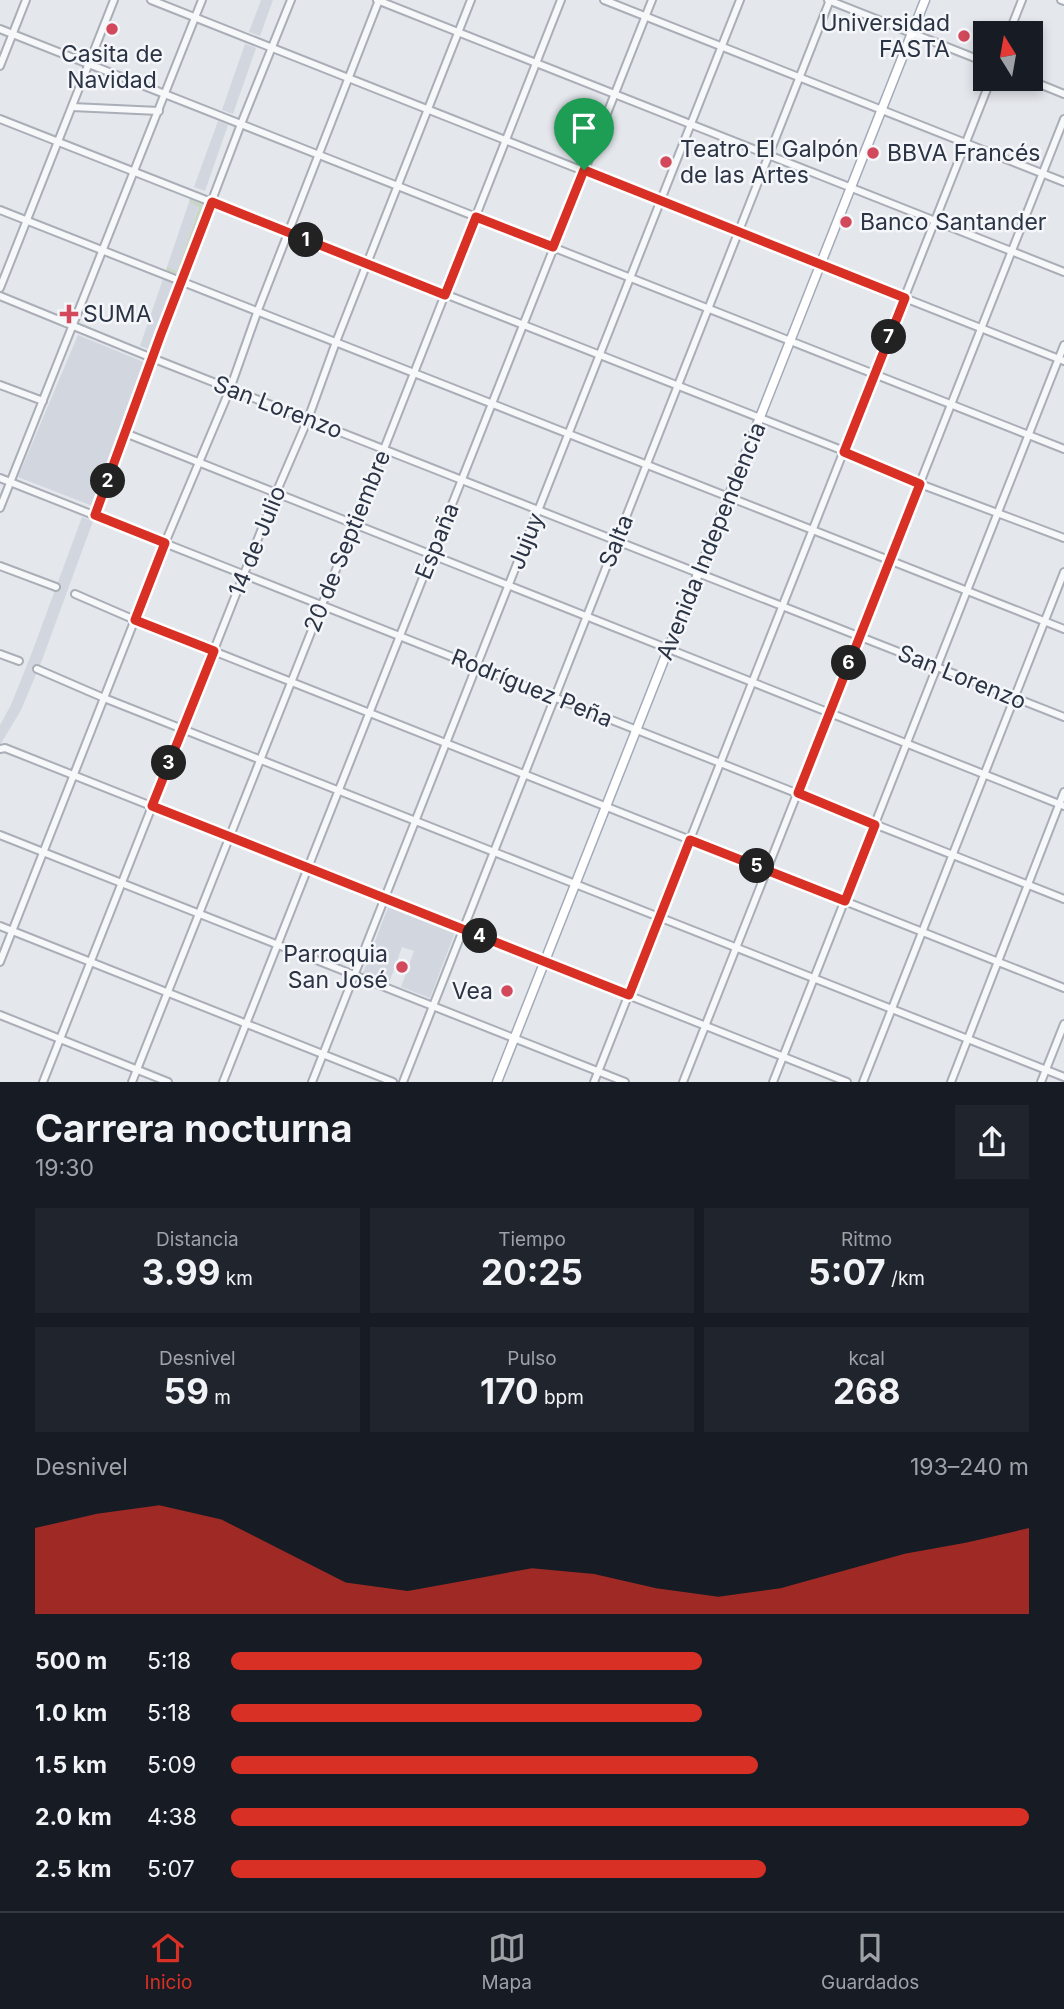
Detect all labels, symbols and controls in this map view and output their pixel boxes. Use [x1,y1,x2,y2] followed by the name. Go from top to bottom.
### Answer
[820,9,950,63] place label: Universidad FASTA
[104,21,120,37] marker: Casita de Navidad
[973,21,1043,91] north arrow
[973,21,1043,91] map controls
[956,28,972,44] marker: Universidad FASTA
[61,40,163,94] place label: Casita de Navidad
[554,98,614,170] pin
[565,109,603,147] icon: arrive
[680,135,859,189] place label: Teatro El Galpón de las Artes
[887,139,1041,167] place label: BBVA Francés
[865,145,881,161] marker: BBVA Francés
[658,154,674,170] marker: Teatro El Galpón de las Artes
[860,208,1047,236] place label: Banco Santander
[838,214,854,230] marker: Banco Santander
[288,222,324,258] pin: 1
[301,228,310,251] text: 1
[83,300,152,328] place label: SUMA
[61,306,77,322] marker: SUMA
[872,320,906,354] pin: 7
[883,325,894,348] text: 7
[210,370,346,444] street label: San Lorenzo
[650,418,772,664] street label: Avenida Independencia
[298,446,396,636] street label: 20 de Septiembre
[90,463,126,498] pin: 2
[102,469,113,492] text: 2
[222,482,292,600] street label: 14 de Julio
[409,499,465,583] street label: España
[502,508,550,574] street label: Jujuy
[593,511,639,571] street label: Salta
[894,639,1030,715] street label: San Lorenzo
[447,643,617,733] street label: Rodríguez Peña
[832,646,866,680] pin: 6
[842,651,855,674] text: 6
[152,746,186,780] pin: 3
[162,751,175,774] text: 3
[740,848,774,884] pin: 5
[750,854,763,877] text: 5
[462,918,498,954] pin: 4
[473,924,486,947] text: 4
[283,940,388,994] place label: Parroquia San José
[394,959,410,975] marker: Parroquia San José
[452,977,493,1005] place label: Vea
[499,983,515,999] marker: Vea
[35,1105,353,1151] text: Carrera nocturna
[955,1105,1029,1179] button: share
[35,1154,94,1182] text: 19:30
[156,1228,239,1251] text: Distancia
[498,1228,566,1251] text: Tiempo
[841,1228,892,1251] text: Ritmo
[142,1251,220,1293] text: 3.99
[481,1251,583,1293] text: 20:25
[808,1251,886,1293] text: 5:07
[220,1267,253,1290] text: km
[886,1267,925,1290] text: /km
[159,1347,236,1370] text: Desnivel
[507,1347,557,1370] text: Pulso
[849,1347,885,1370] text: kcal
[164,1370,209,1412] text: 59
[480,1370,539,1412] text: 170
[833,1370,900,1412] text: 268
[209,1386,231,1409] text: m
[539,1386,584,1409] text: bpm
[35,1453,128,1481] text: Desnivel
[910,1453,1029,1481] text: 193–240 m
[35,1647,107,1675] text: 500 m
[147,1647,191,1675] text: 5:18
[35,1699,107,1727] text: 1.0 km
[147,1699,191,1727] text: 5:18
[35,1751,107,1779] text: 1.5 km
[147,1751,196,1779] text: 5:09
[35,1803,112,1831] text: 2.0 km
[147,1803,197,1831] text: 4:38
[35,1855,112,1883] text: 2.5 km
[147,1855,195,1883] text: 5:07
[145,1929,192,1994] tab: Inicio
[482,1929,532,1994] tab: Mapa
[821,1929,919,1994] tab: Guardados

